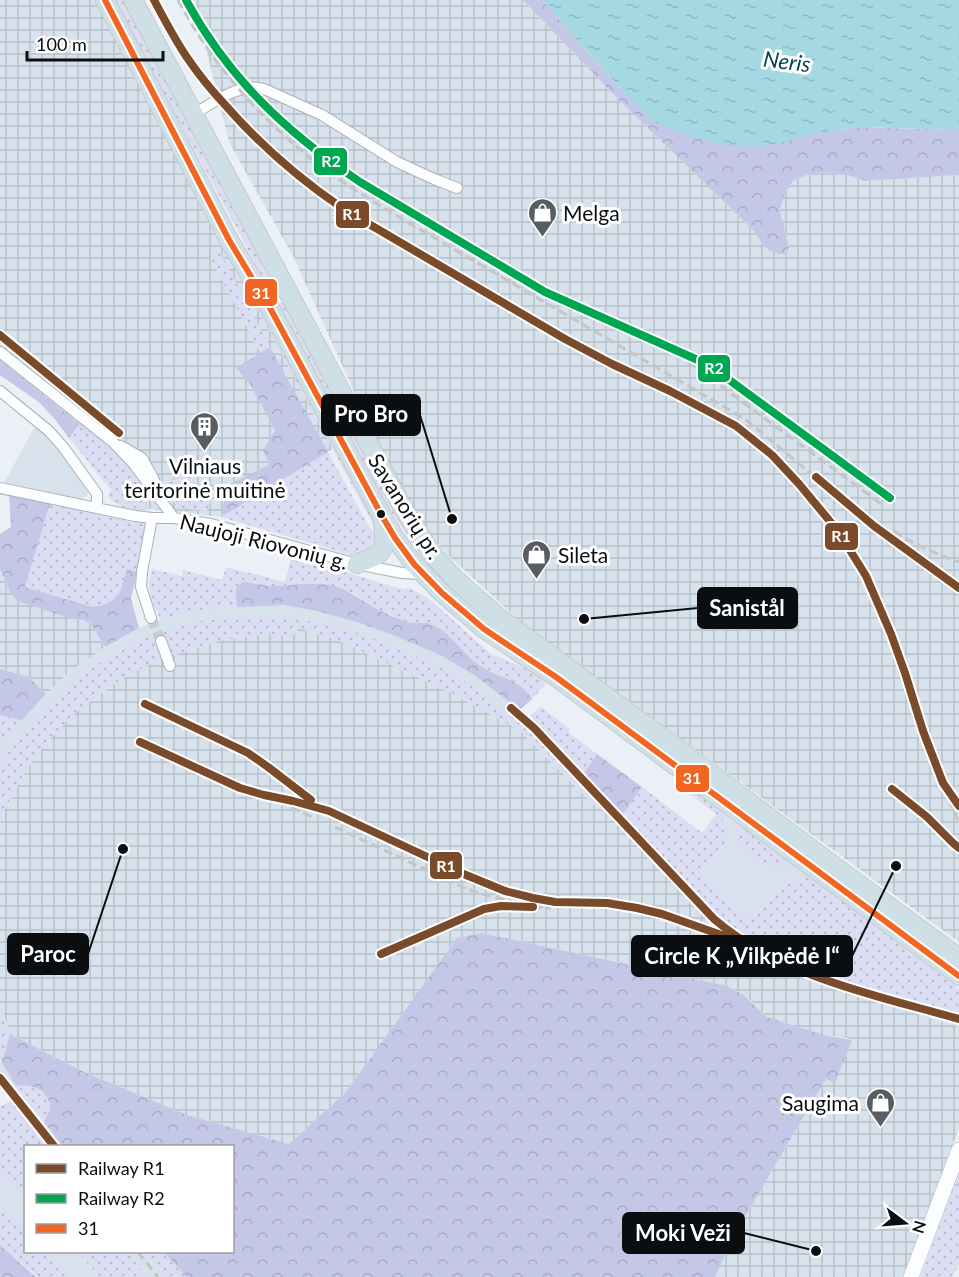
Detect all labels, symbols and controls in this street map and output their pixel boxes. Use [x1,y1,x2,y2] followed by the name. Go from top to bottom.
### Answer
[27,24,164,62] scale bar
[36,33,87,55] text: 100 m
[762,45,812,77] water label: Neris
[313,147,348,176] line badge: R2
[321,151,341,170] text: R2
[526,196,558,238] shop icon: Melga
[335,200,370,229] line badge: R1
[563,200,620,225] place label: Melga
[342,204,362,223] text: R1
[244,278,278,307] line badge: 31
[252,283,270,302] text: 31
[697,354,731,383] line badge: R2
[704,358,724,377] text: R2
[322,395,420,435] callout: Pro Bro
[334,400,408,427] text: Pro Bro
[189,410,221,452] building icon: Vilniaus teritorinė muitinė
[364,449,448,563] street label: Savanorių pr.
[124,453,286,502] place label: Vilniaus teritorinė muitinė
[177,508,351,574] street label: Naujoji Riovonių g.
[375,508,387,520] unlabelled marker
[824,522,859,551] line badge: R1
[831,526,851,545] text: R1
[521,538,553,580] shop icon: Sileta
[558,542,608,567] place label: Sileta
[698,588,797,628] callout: Sanistål
[709,594,785,621] text: Sanistål
[675,764,710,793] line badge: 31
[683,768,701,787] text: 31
[429,851,463,880] line badge: R1
[436,856,456,875] text: R1
[8,934,88,974] callout: Paroc
[632,936,852,976] callout: Circle K „Vilkpėdė I“
[20,940,76,967] text: Paroc
[644,942,840,969] text: Circle K „Vilkpėdė I“
[864,1086,896,1128] shop icon: Saugima
[782,1090,859,1115] place label: Saugima
[24,1145,234,1253] legend
[78,1157,165,1179] text: Railway R1
[78,1187,165,1209] text: Railway R2
[875,1193,935,1253] north arrow
[623,1213,744,1253] callout: Moki Veži
[78,1217,99,1239] text: 31
[635,1219,731,1246] text: Moki Veži
[909,1219,931,1236] text: N

